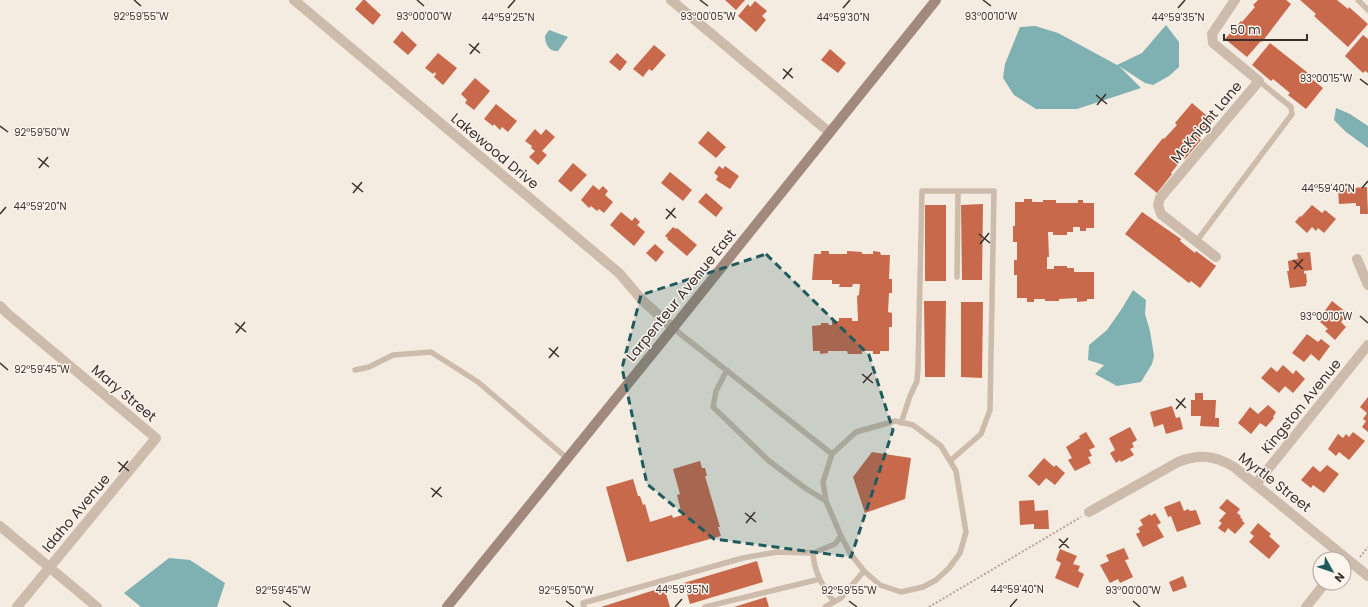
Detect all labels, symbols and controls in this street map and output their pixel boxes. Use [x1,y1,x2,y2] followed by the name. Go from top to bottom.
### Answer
[113,9,169,24] text: 92°59'55"W
[396,9,452,24] text: 93°00'00"W
[680,9,736,24] text: 93°00'05"W
[965,9,1018,24] text: 93°00'10"W
[482,10,534,25] text: 44°59'25"N
[817,10,869,25] text: 44°59'30"N
[1152,10,1204,25] text: 44°59'35"N
[1224,16,1307,42] scale bar
[1230,21,1261,38] text: 50 m
[1300,71,1353,86] text: 93°00'15"W
[1166,76,1247,167] street label: McKnight Lane
[447,108,543,194] street label: Lakewood Drive
[14,125,70,140] text: 92°59'50"W
[1301,181,1355,196] text: 44°59'40"N
[14,199,66,214] text: 44°59'20"N
[621,225,741,365] street label: Larpenteur Avenue East
[1300,309,1353,324] text: 93°00'10"W
[1256,354,1346,458] street label: Kingston Avenue
[87,360,161,426] street label: Mary Street
[14,362,70,377] text: 92°59'45"W
[1235,447,1315,517] street label: Myrtle Street
[37,469,115,556] street label: Idaho Avenue
[1312,551,1352,591] north arrow
[1331,569,1348,586] text: N
[656,582,708,597] text: 44°59'35"N
[990,582,1044,597] text: 44°59'40"N
[255,583,311,598] text: 92°59'45"W
[538,583,594,598] text: 92°59'50"W
[821,583,877,598] text: 92°59'55"W
[1105,583,1161,598] text: 93°00'00"W

